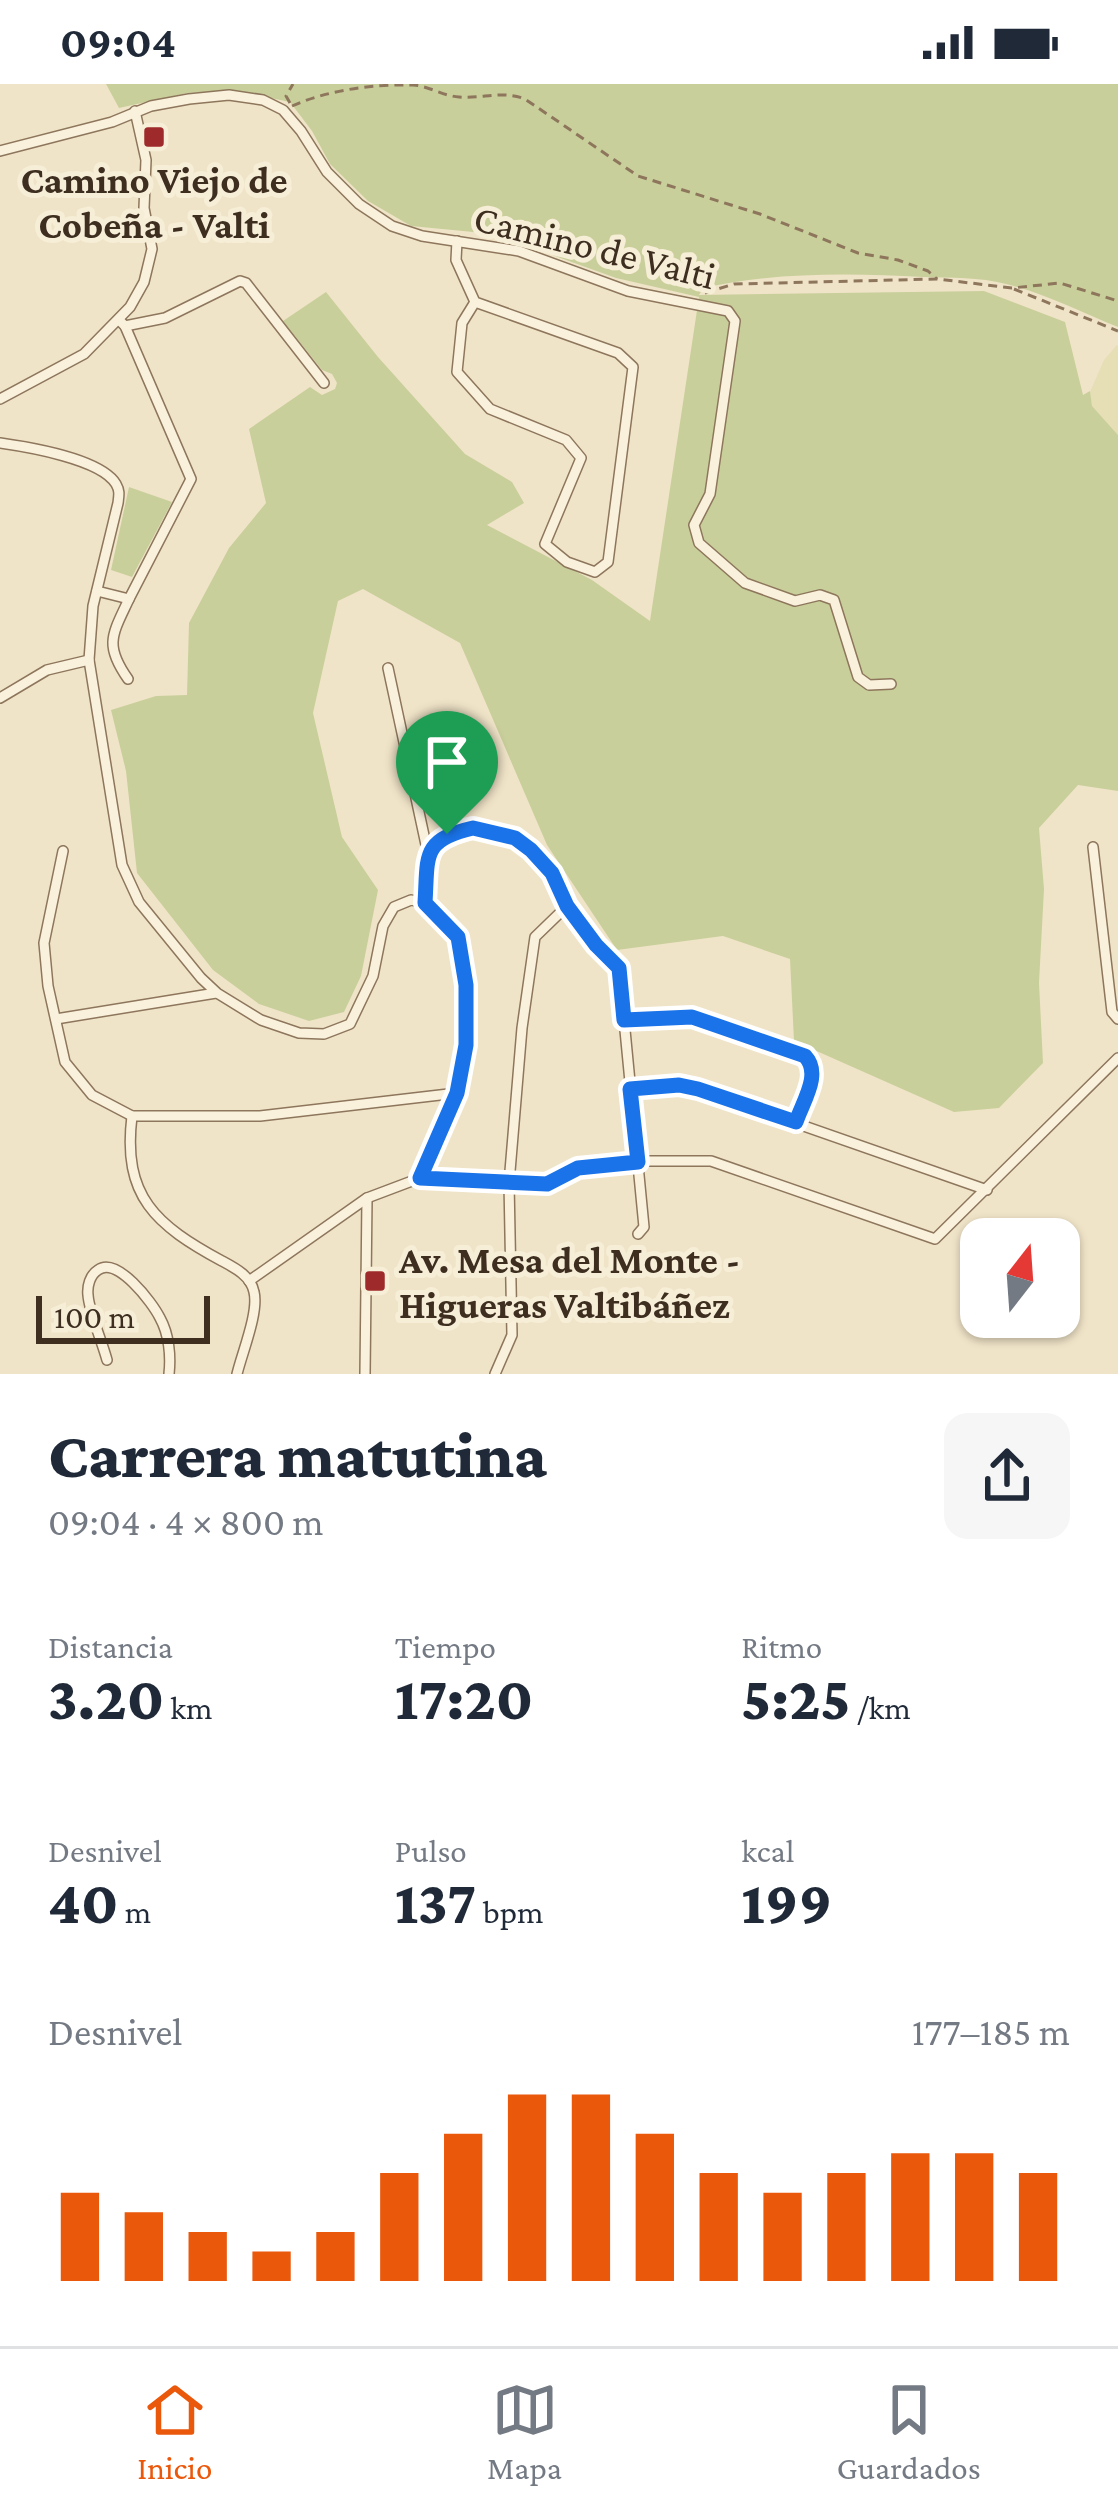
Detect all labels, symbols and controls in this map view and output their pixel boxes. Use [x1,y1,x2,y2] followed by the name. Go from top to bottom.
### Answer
[60,17,176,67] text: 09:04
[141,124,167,150] marker: Camino Viejo de Cobeña - Valti
[20,158,288,246] place label: Camino Viejo de Cobeña - Valti
[470,196,720,297] street label: Camino de Valti
[396,711,498,834] pin
[414,729,480,795] icon: arrive
[960,1218,1080,1338] north arrow
[960,1218,1080,1338] map controls
[398,1238,740,1326] place label: Av. Mesa del Monte - Higueras Valtibáñez
[362,1268,388,1294] marker: Av. Mesa del Monte - Higueras Valtibáñez
[36,1290,210,1343] scale bar
[54,1298,135,1335] text: 100 m
[944,1413,1070,1539] button: share
[48,1418,547,1491] text: Carrera matutina
[48,1500,324,1543] text: 09:04 · 4 × 800 m
[48,1628,173,1665] text: Distancia
[395,1628,496,1665] text: Tiempo
[741,1628,822,1665] text: Ritmo
[48,1665,164,1732] text: 3.20
[395,1665,533,1732] text: 17:20
[741,1665,850,1732] text: 5:25
[164,1689,213,1726] text: km
[850,1689,911,1726] text: /km
[48,1832,162,1869] text: Desnivel
[395,1832,467,1869] text: Pulso
[741,1832,795,1869] text: kcal
[48,1869,119,1936] text: 40
[395,1869,477,1936] text: 137
[741,1869,832,1936] text: 199
[119,1893,151,1930] text: m
[477,1893,544,1930] text: bpm
[48,2010,183,2053] text: Desnivel
[912,2010,1070,2053] text: 177–185 m
[137,2377,212,2486] tab: Inicio
[487,2377,562,2486] tab: Mapa
[837,2377,981,2486] tab: Guardados

